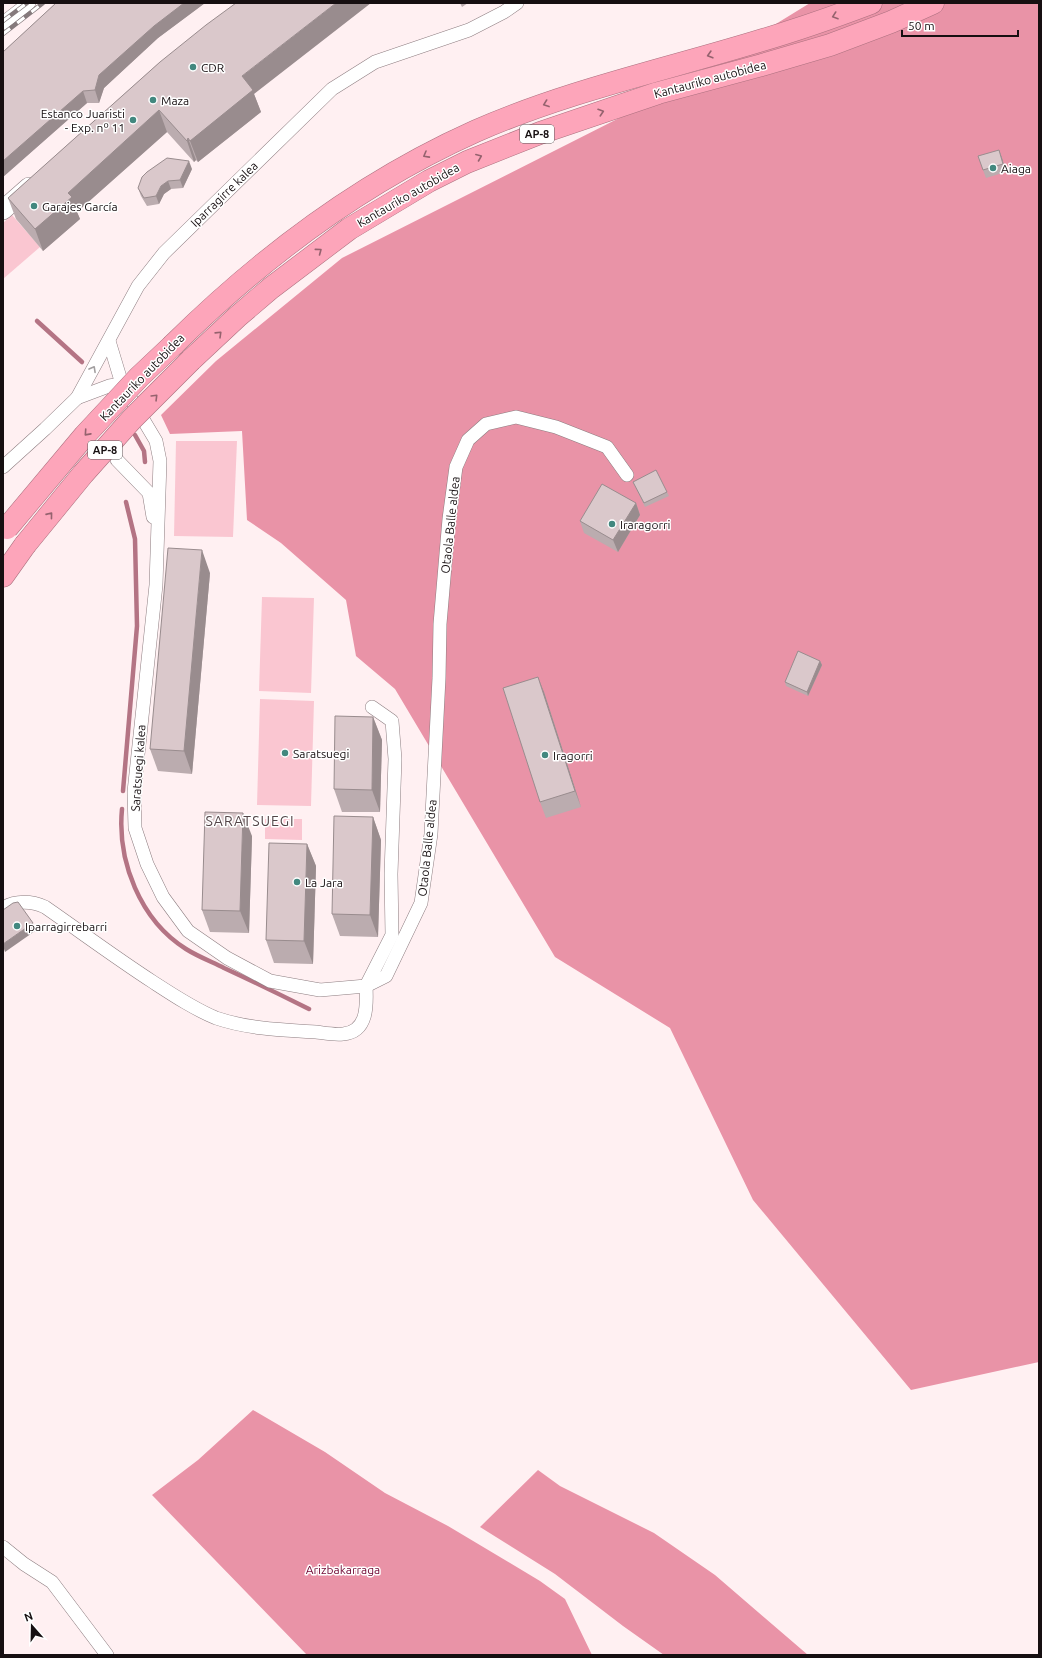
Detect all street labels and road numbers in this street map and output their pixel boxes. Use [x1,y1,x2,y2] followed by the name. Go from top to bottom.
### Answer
[653,58,767,100] street label: Kantauriko autobidea
[520,125,554,143] road number: AP-8
[188,159,260,229] street label: Iparragirre kalea
[355,160,461,230] street label: Kantauriko autobidea
[97,331,187,423] street label: Kantauriko autobidea
[88,441,122,459] road number: AP-8
[438,476,462,574] street label: Otaola Balle aldea
[128,724,148,812] street label: Saratsuegi kalea
[415,799,439,897] street label: Otaola Balle aldea

